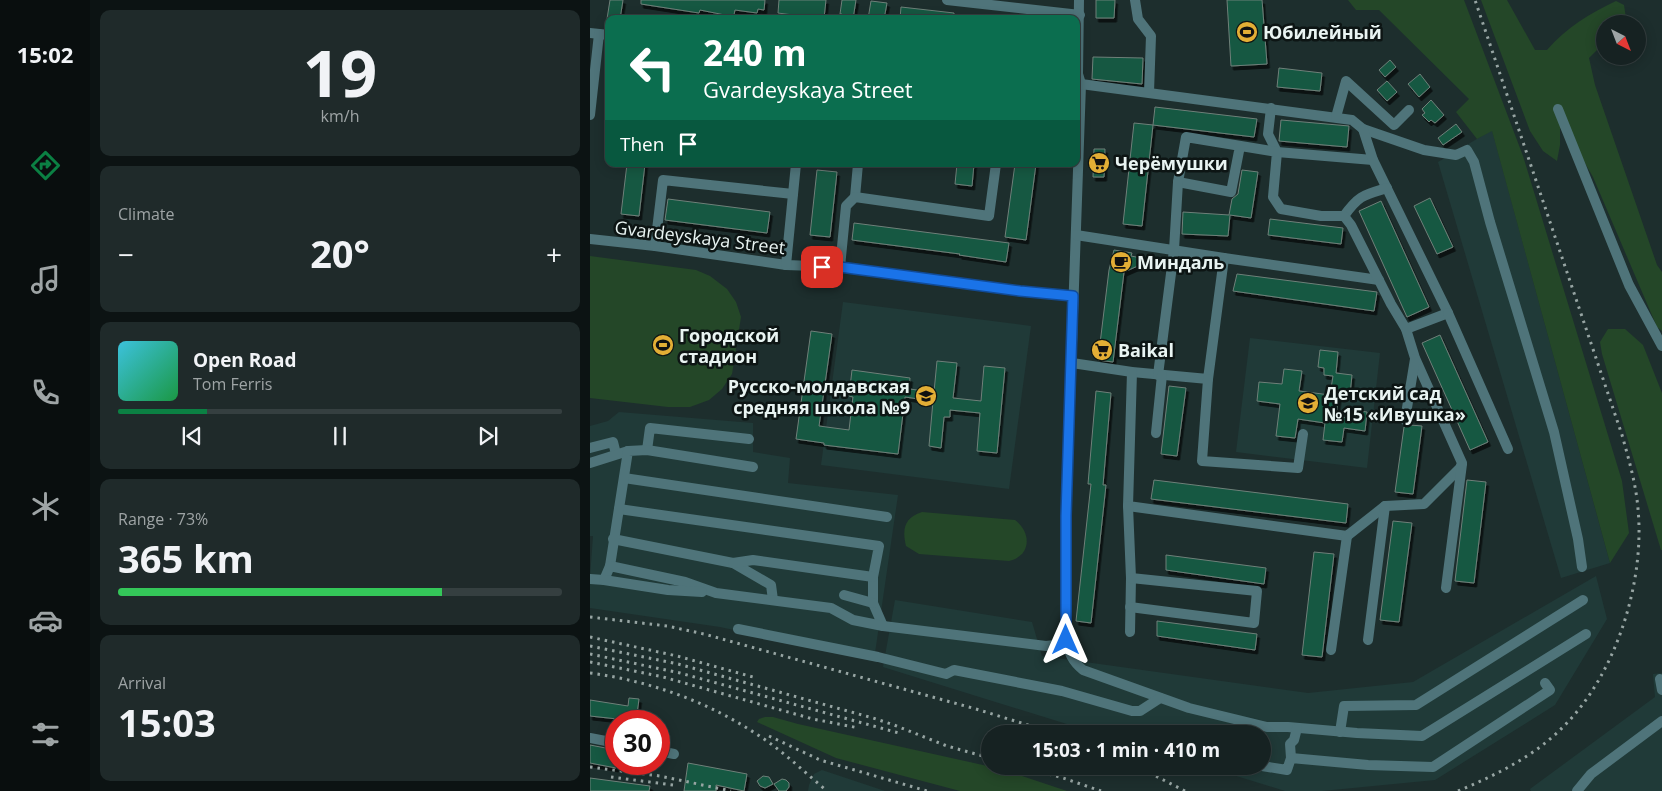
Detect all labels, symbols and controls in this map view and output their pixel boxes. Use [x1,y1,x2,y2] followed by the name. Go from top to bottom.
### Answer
[1596,15,1646,65] north arrow
[1596,15,1646,65] map controls
[1235,20,1259,44] sports icon: Юбилейный
[1263,20,1382,44] place label: Юбилейный
[303,28,377,116] text: 19
[703,29,807,76] text: 240 m
[620,35,685,100] icon: left
[17,39,73,69] text: 15:02
[703,74,913,104] text: Gvardeyskaya Street
[321,105,359,127] text: km/h
[674,130,702,158] icon: arrive
[620,131,664,157] text: Then
[28,148,63,183] icon: directions
[1087,151,1111,175] supermarket icon: Черёмушки
[1115,151,1228,175] place label: Черёмушки
[118,203,175,225] text: Climate
[613,215,787,259] street label: Gvardeyskaya Street
[310,227,370,279] text: 20°
[118,235,134,273] text: −
[546,235,562,273] text: +
[801,246,843,288] pin
[1109,250,1133,274] cafe icon: Миндаль
[1137,250,1224,274] place label: Миндаль
[808,253,836,281] icon: arrive
[28,262,63,297] icon: music
[679,323,779,368] place label: Городской стадион
[651,333,675,357] sports icon: Городской стадион
[1090,338,1114,362] supermarket icon: Baikal
[1118,338,1174,362] place label: Baikal
[193,347,297,373] text: Open Road
[193,373,272,395] text: Tom Ferris
[728,374,910,419] place label: Русско-молдавская средняя школа №9
[28,375,63,410] icon: phone
[1324,381,1466,426] place label: Детский сад №15 «Ивушка»
[914,384,938,408] school or university icon: Русско-молдавская средняя школа №9
[1296,391,1320,415] school or university icon: Детский сад №15 «Ивушка»
[178,422,206,450] icon: previous
[326,422,354,450] icon: pause
[474,422,502,450] icon: next
[28,489,63,524] icon: climate
[118,508,208,530] text: Range · 73%
[118,532,254,584] text: 365 km
[28,603,63,638] icon: car
[1039,613,1091,665] position arrow
[118,672,166,694] text: Arrival
[118,696,216,748] text: 15:03
[605,710,670,775] speed limit sign: 30
[28,717,63,752] icon: filters
[1032,737,1220,763] text: 15:03 · 1 min · 410 m

